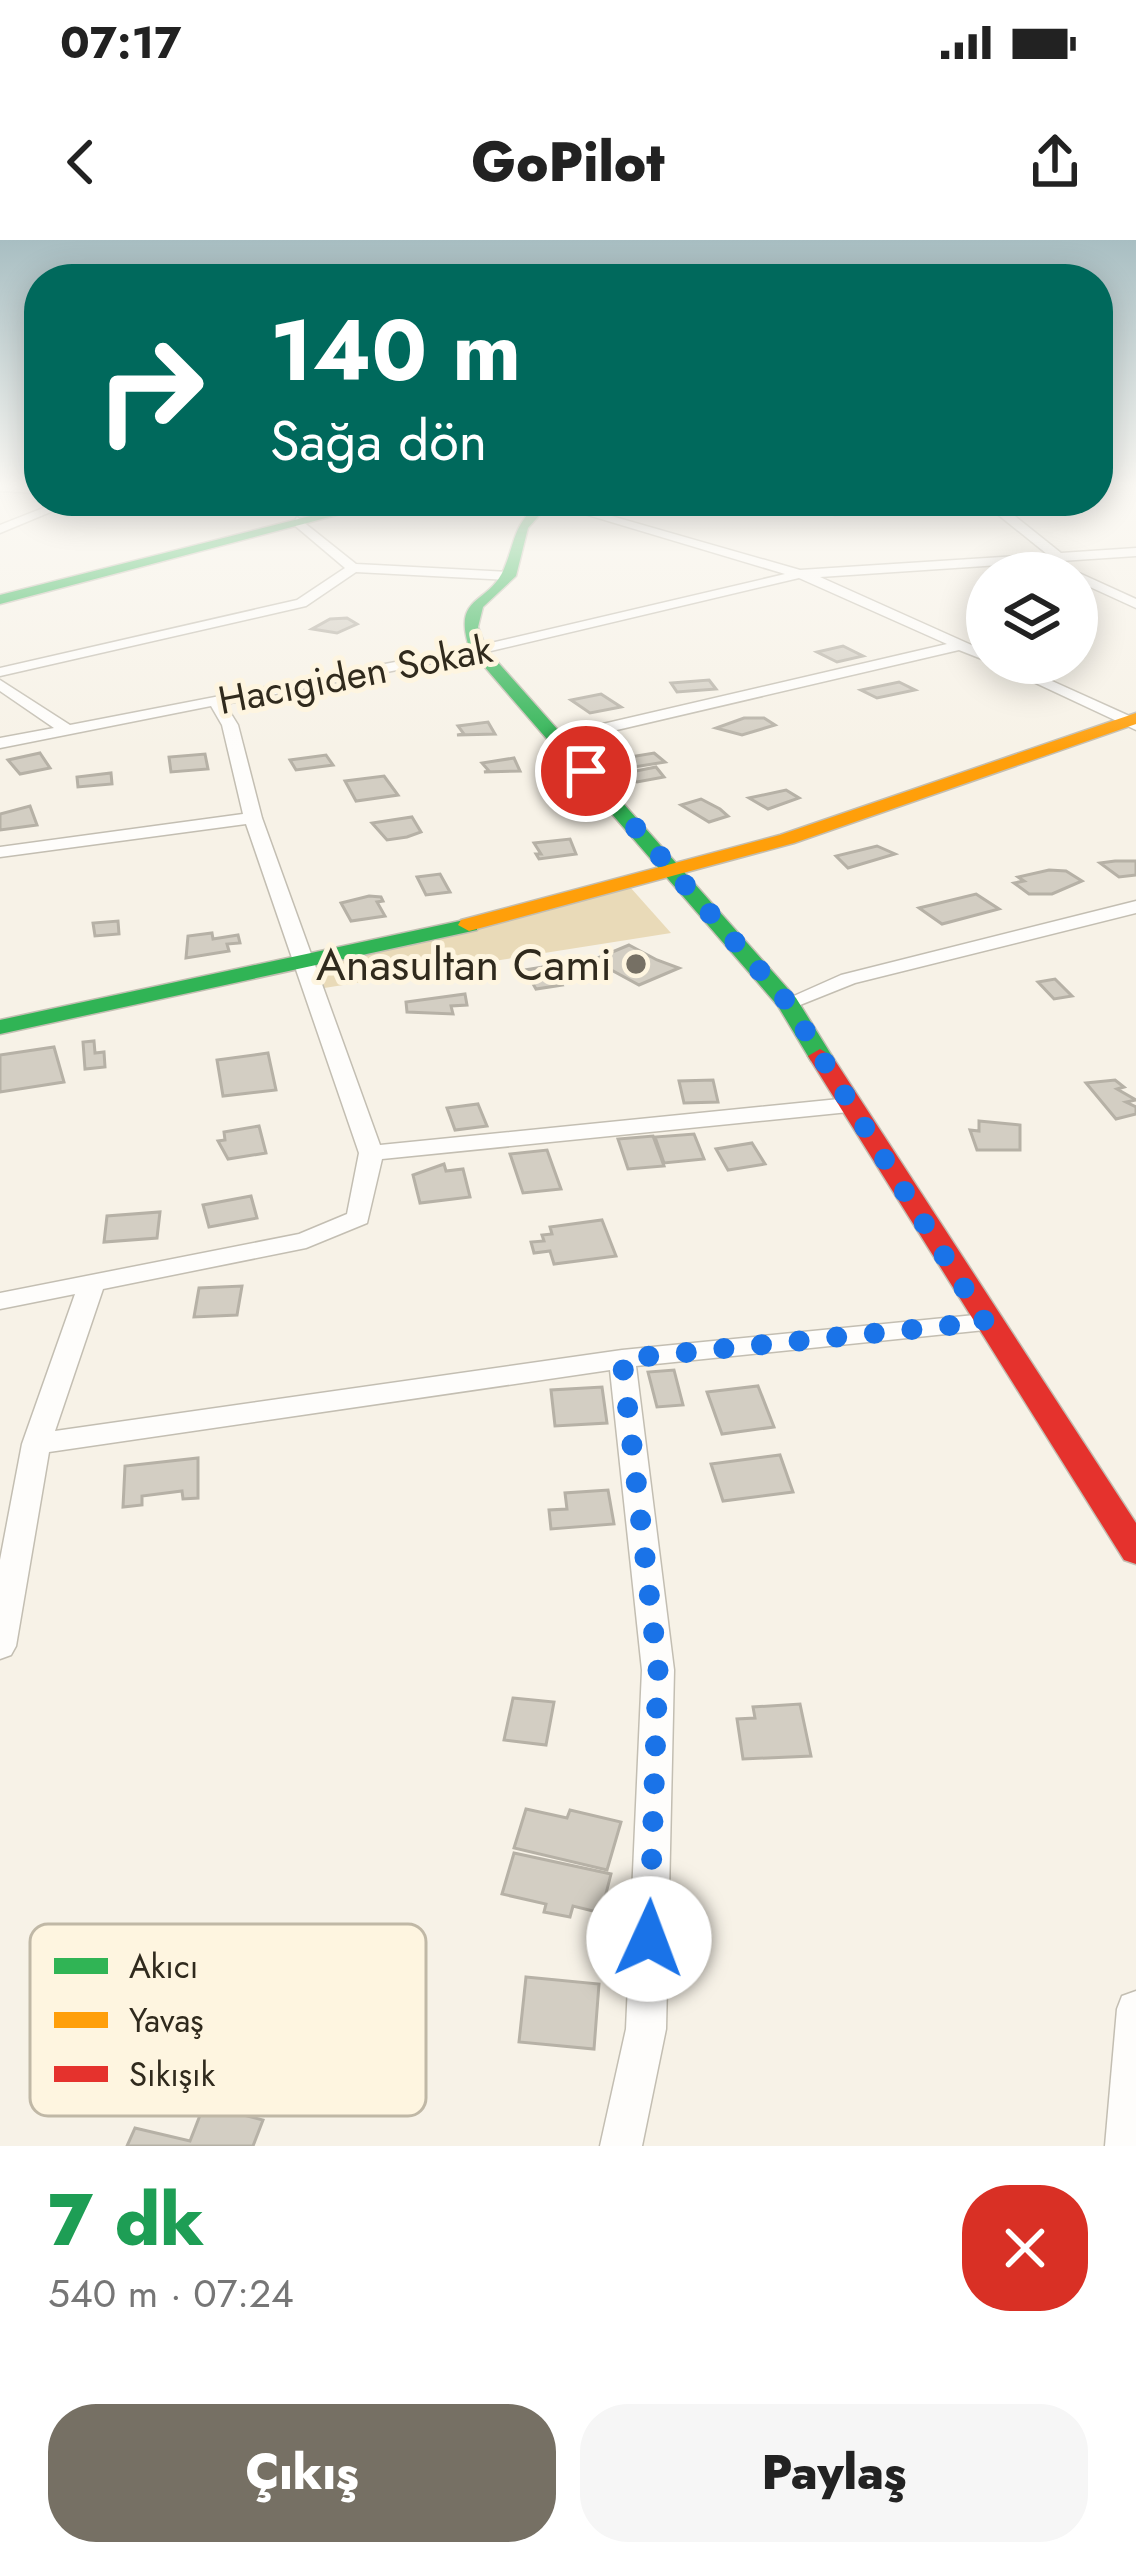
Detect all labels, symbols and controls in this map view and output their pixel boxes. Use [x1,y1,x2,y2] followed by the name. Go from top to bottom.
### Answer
[60,10,181,75] text: 07:17
[471,123,665,201] text: GoPilot
[48,129,114,195] icon: back
[1022,129,1088,195] icon: share
[270,290,521,412] text: 140 m
[72,312,228,468] icon: right
[270,402,487,480] text: Sağa dön
[966,552,1098,684] map controls
[966,552,1098,684] button: layers
[213,620,498,729] street label: Hacıgiden Sokak
[535,720,637,822] pin
[553,738,619,804] icon: arrive
[316,932,612,997] place label: Anasultan Cami
[623,951,649,977] marker: Anasultan Cami
[586,1876,712,2002] position arrow
[30,1924,426,2116] legend
[129,1943,198,1990] text: Akıcı
[129,1997,204,2044] text: Yavaş
[129,2051,216,2098] text: Sıkışık
[48,2168,205,2272] text: 7 dk
[962,2185,1088,2311] button: close
[48,2265,294,2322] text: 540 m · 07:24
[48,2404,556,2542] button: Çıkış
[580,2404,1088,2542] button: Paylaş

